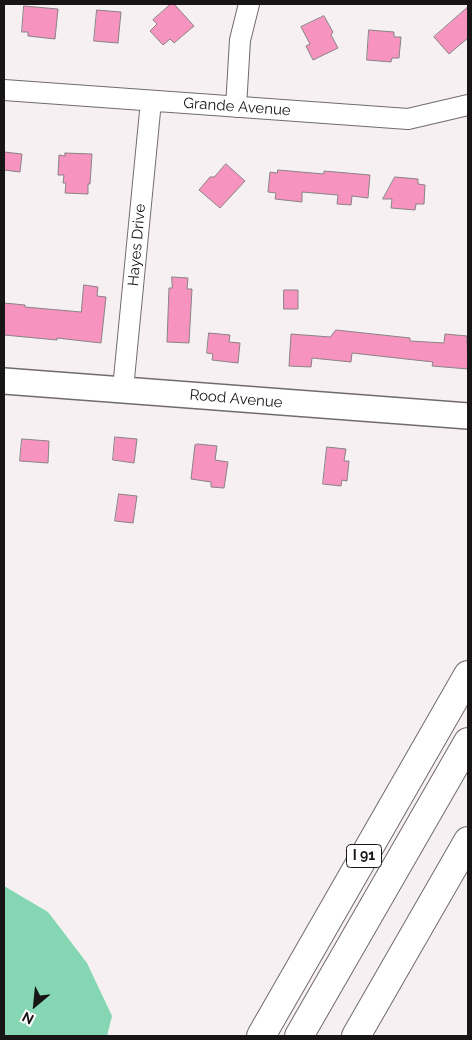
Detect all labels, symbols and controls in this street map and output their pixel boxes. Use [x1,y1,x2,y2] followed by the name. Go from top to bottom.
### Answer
[183,94,291,120] street label: Grande Avenue
[124,203,150,287] street label: Hayes Drive
[189,386,283,412] street label: Rood Avenue
[346,844,382,868] road number: I 91
[10,980,60,1030] north arrow
[19,1009,36,1028] text: N

